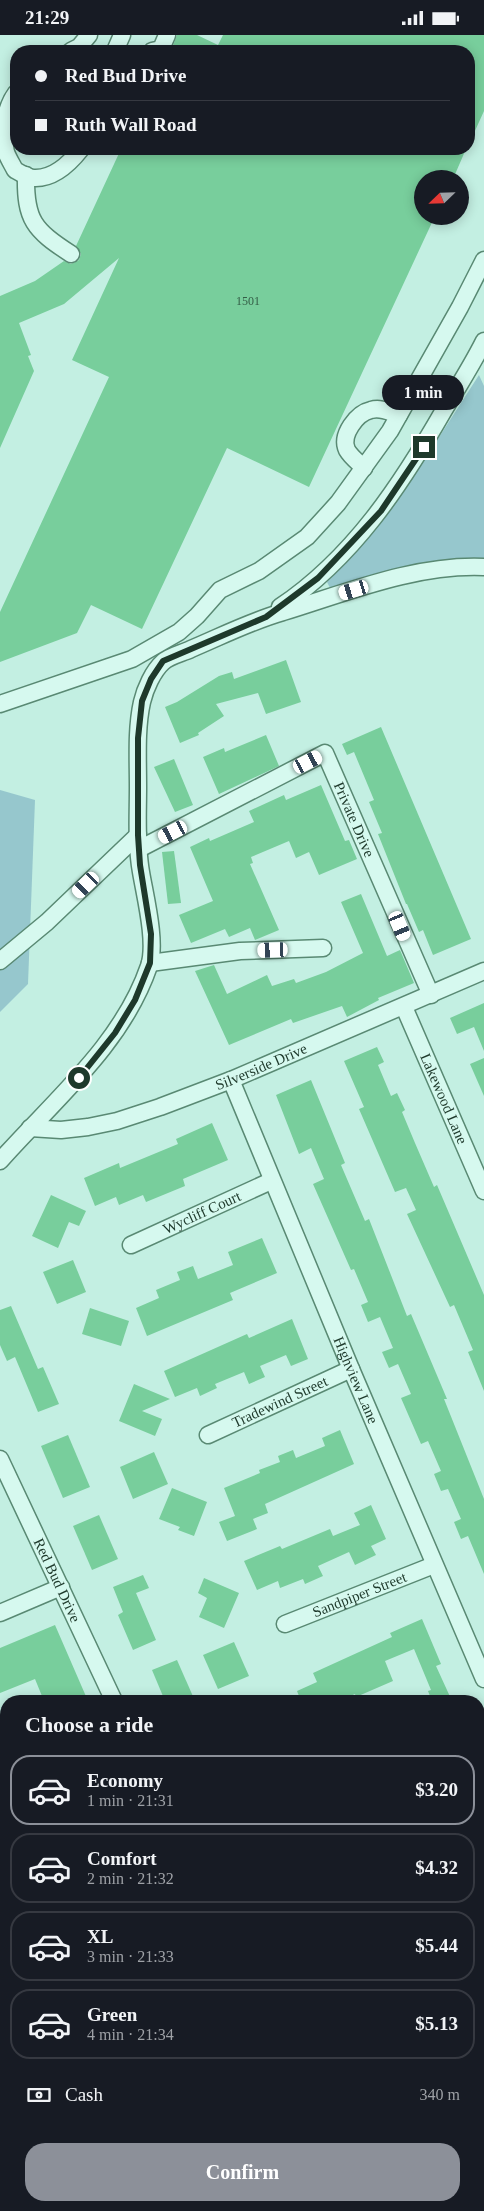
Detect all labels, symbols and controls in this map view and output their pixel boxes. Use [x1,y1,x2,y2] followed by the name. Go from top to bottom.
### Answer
[25,7,69,28] text: 21:29
[65,65,186,86] text: Red Bud Drive
[65,114,197,135] text: Ruth Wall Road
[414,170,469,225] north arrow
[414,170,469,225] map controls
[236,294,260,308] house number: 1501
[383,375,465,409] callout: 1 min
[404,384,442,401] text: 1 min
[413,436,435,458] route end
[337,578,370,602] car
[291,749,324,775] car
[331,780,378,860] street label: Private Drive
[156,819,189,845] car
[69,869,102,901] car
[387,909,412,943] car
[257,942,288,958] car
[213,1040,310,1093] street label: Silverside Drive
[417,1051,471,1147] street label: Lakewood Lane
[68,1067,90,1089] route start
[161,1188,244,1237] street label: Wycliff Court
[330,1334,382,1426] street label: Highview Lane
[229,1373,331,1431] street label: Tradewind Street
[31,1536,84,1625] street label: Red Bud Drive
[310,1568,409,1620] street label: Sandpiper Street
[25,1712,153,1737] text: Choose a ride
[27,1768,72,1813] icon: car
[87,1770,163,1791] text: Economy
[415,1779,458,1800] text: $3.20
[87,1792,174,1809] text: 1 min · 21:31
[27,1846,72,1891] icon: car
[87,1848,157,1869] text: Comfort
[415,1857,458,1878] text: $4.32
[87,1870,174,1887] text: 2 min · 21:32
[27,1924,72,1969] icon: car
[87,1926,113,1947] text: XL
[415,1935,458,1956] text: $5.44
[87,1948,174,1965] text: 3 min · 21:33
[27,2002,72,2047] icon: car
[87,2004,137,2025] text: Green
[415,2013,458,2034] text: $5.13
[87,2026,174,2043] text: 4 min · 21:34
[25,2081,53,2109] icon: cash
[65,2084,103,2105] text: Cash
[420,2086,460,2103] text: 340 m
[25,2143,460,2201] button: Confirm

